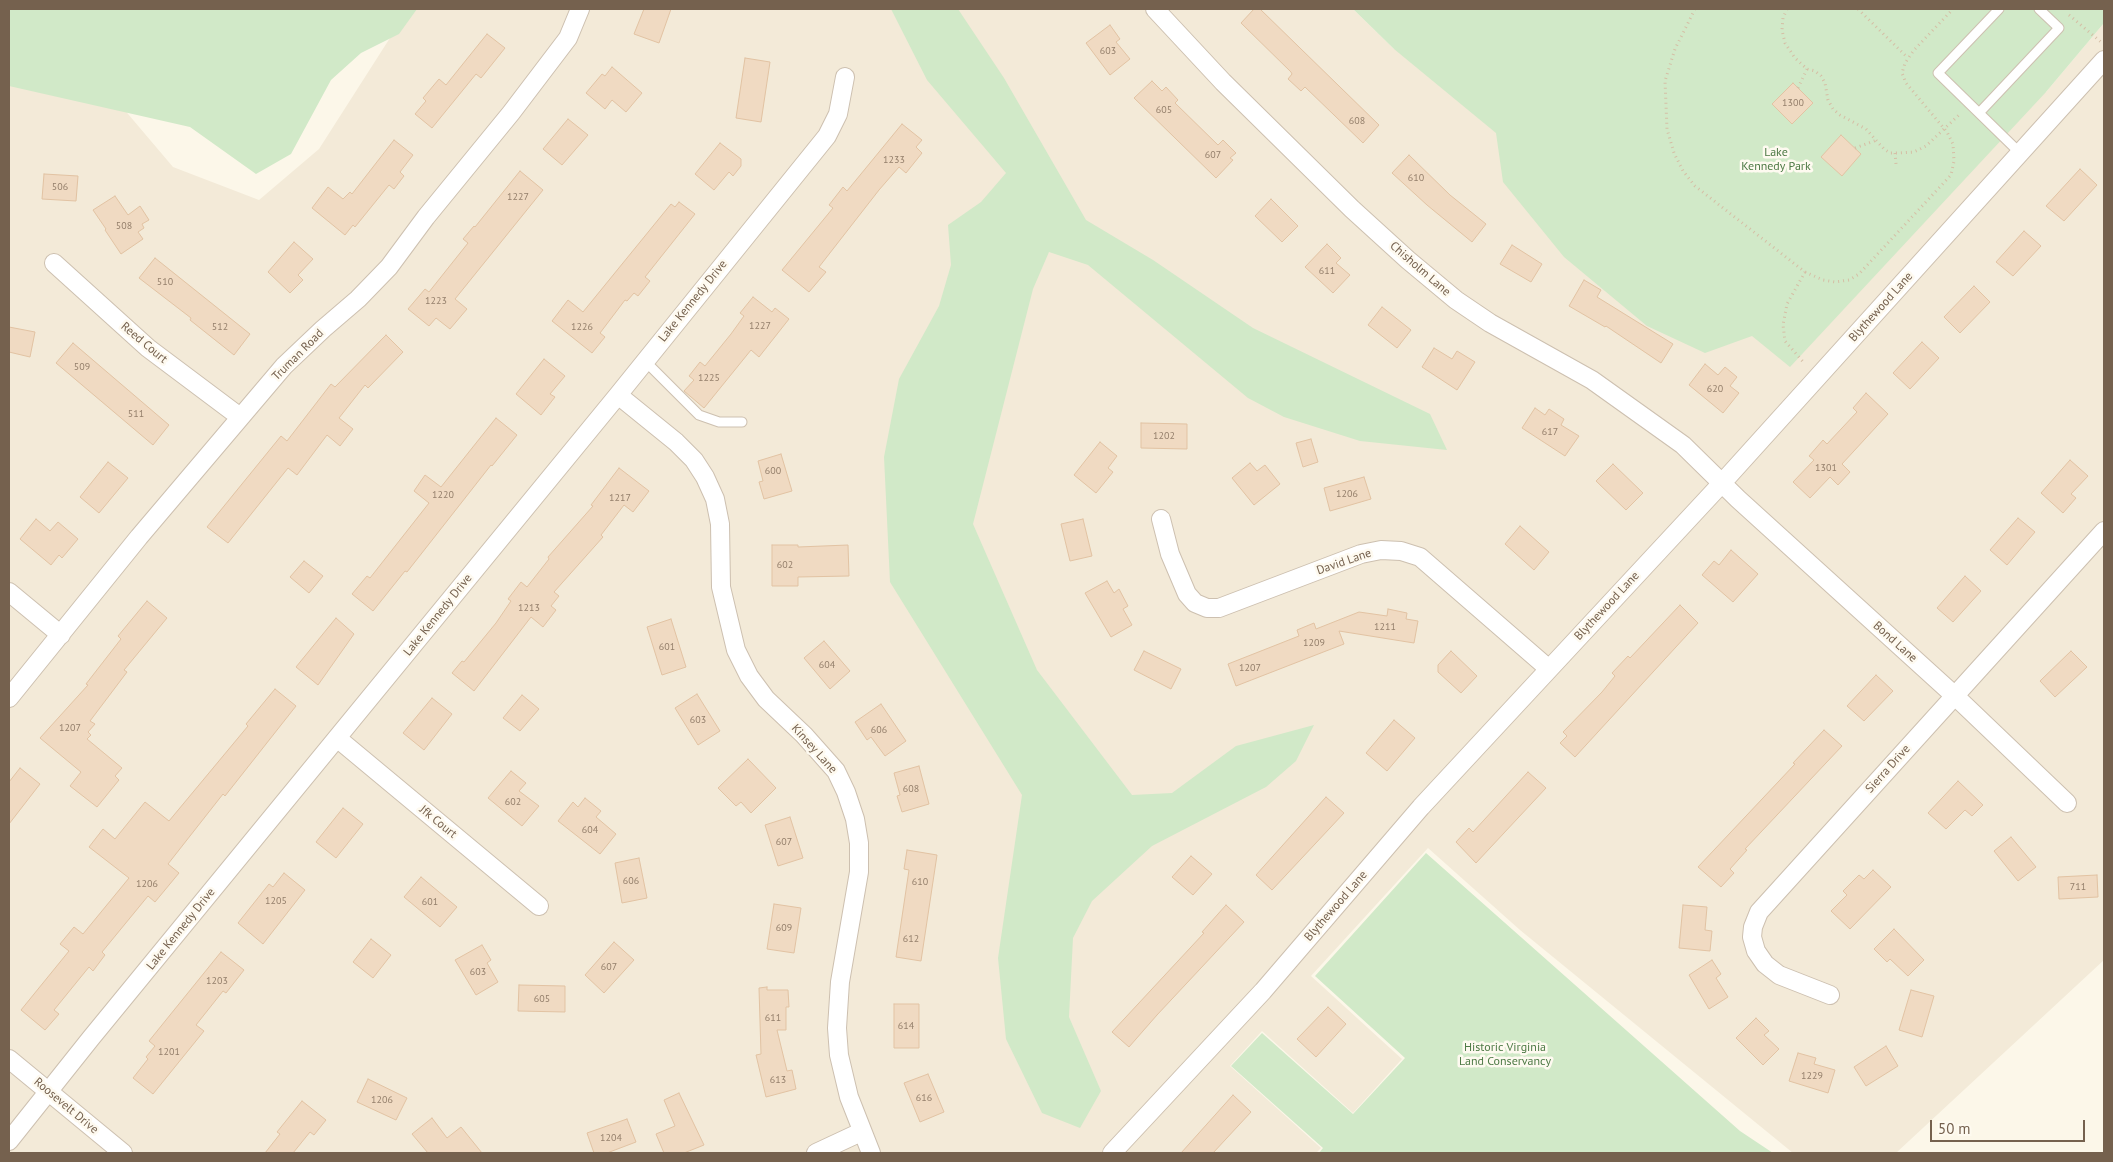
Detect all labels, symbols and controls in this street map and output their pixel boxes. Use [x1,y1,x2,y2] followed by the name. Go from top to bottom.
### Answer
[1100,45,1116,57] house number: 603
[1782,97,1804,109] house number: 1300
[1156,104,1172,116] house number: 605
[1349,115,1365,127] house number: 608
[1741,146,1811,174] park label: Lake Kennedy Park
[1205,149,1221,161] house number: 607
[883,154,905,166] house number: 1233
[1408,172,1424,184] house number: 610
[52,181,68,193] house number: 506
[507,191,529,203] house number: 1227
[116,220,132,232] house number: 508
[1387,239,1453,299] street label: Chisholm Lane
[656,257,730,345] street label: Lake Kennedy Drive
[1319,265,1335,277] house number: 611
[1846,269,1916,345] street label: Blythewood Lane
[157,276,173,288] house number: 510
[425,295,447,307] house number: 1223
[118,319,170,367] street label: Reed Court
[749,320,771,332] house number: 1227
[212,321,228,333] house number: 512
[571,321,593,333] house number: 1226
[269,326,327,384] street label: Truman Road
[74,361,90,373] house number: 509
[698,372,720,384] house number: 1225
[1707,383,1723,395] house number: 620
[128,408,144,420] house number: 511
[1542,426,1558,438] house number: 617
[1153,430,1175,442] house number: 1202
[1815,462,1837,474] house number: 1301
[765,465,781,477] house number: 600
[1336,488,1358,500] house number: 1206
[432,489,454,501] house number: 1220
[609,492,631,504] house number: 1217
[1315,546,1373,578] street label: David Lane
[777,559,793,571] house number: 602
[1572,569,1642,643] street label: Blythewood Lane
[401,571,475,659] street label: Lake Kennedy Drive
[518,602,540,614] house number: 1213
[1870,619,1920,665] street label: Bond Lane
[1374,621,1396,633] house number: 1211
[1303,637,1325,649] house number: 1209
[659,641,675,653] house number: 601
[819,659,835,671] house number: 604
[1239,662,1261,674] house number: 1207
[690,714,706,726] house number: 603
[788,721,840,777] street label: Kinsey Lane
[59,722,81,734] house number: 1207
[871,724,887,736] house number: 606
[1863,742,1913,796] street label: Sierra Drive
[903,783,919,795] house number: 608
[505,796,521,808] house number: 602
[416,803,460,841] street label: Jfk Court
[582,824,598,836] house number: 604
[776,836,792,848] house number: 607
[1302,868,1370,944] street label: Blythewood Lane
[623,875,639,887] house number: 606
[912,876,928,888] house number: 610
[136,878,158,890] house number: 1206
[2070,881,2086,893] house number: 711
[144,885,218,973] street label: Lake Kennedy Drive
[265,895,287,907] house number: 1205
[422,896,438,908] house number: 601
[776,922,792,934] house number: 609
[903,933,919,945] house number: 612
[601,961,617,973] house number: 607
[470,966,486,978] house number: 603
[206,975,228,987] house number: 1203
[534,993,550,1005] house number: 605
[765,1012,781,1024] house number: 611
[898,1020,914,1032] house number: 614
[1459,1041,1551,1069] park label: Historic Virginia Land Conservancy
[158,1046,180,1058] house number: 1201
[1801,1070,1823,1082] house number: 1229
[770,1074,786,1086] house number: 613
[31,1075,101,1137] street label: Roosevelt Drive
[916,1092,932,1104] house number: 616
[371,1094,393,1106] house number: 1206
[1933,1110,2088,1142] scale bar
[1938,1119,1971,1138] text: 50 m
[600,1132,622,1144] house number: 1204

